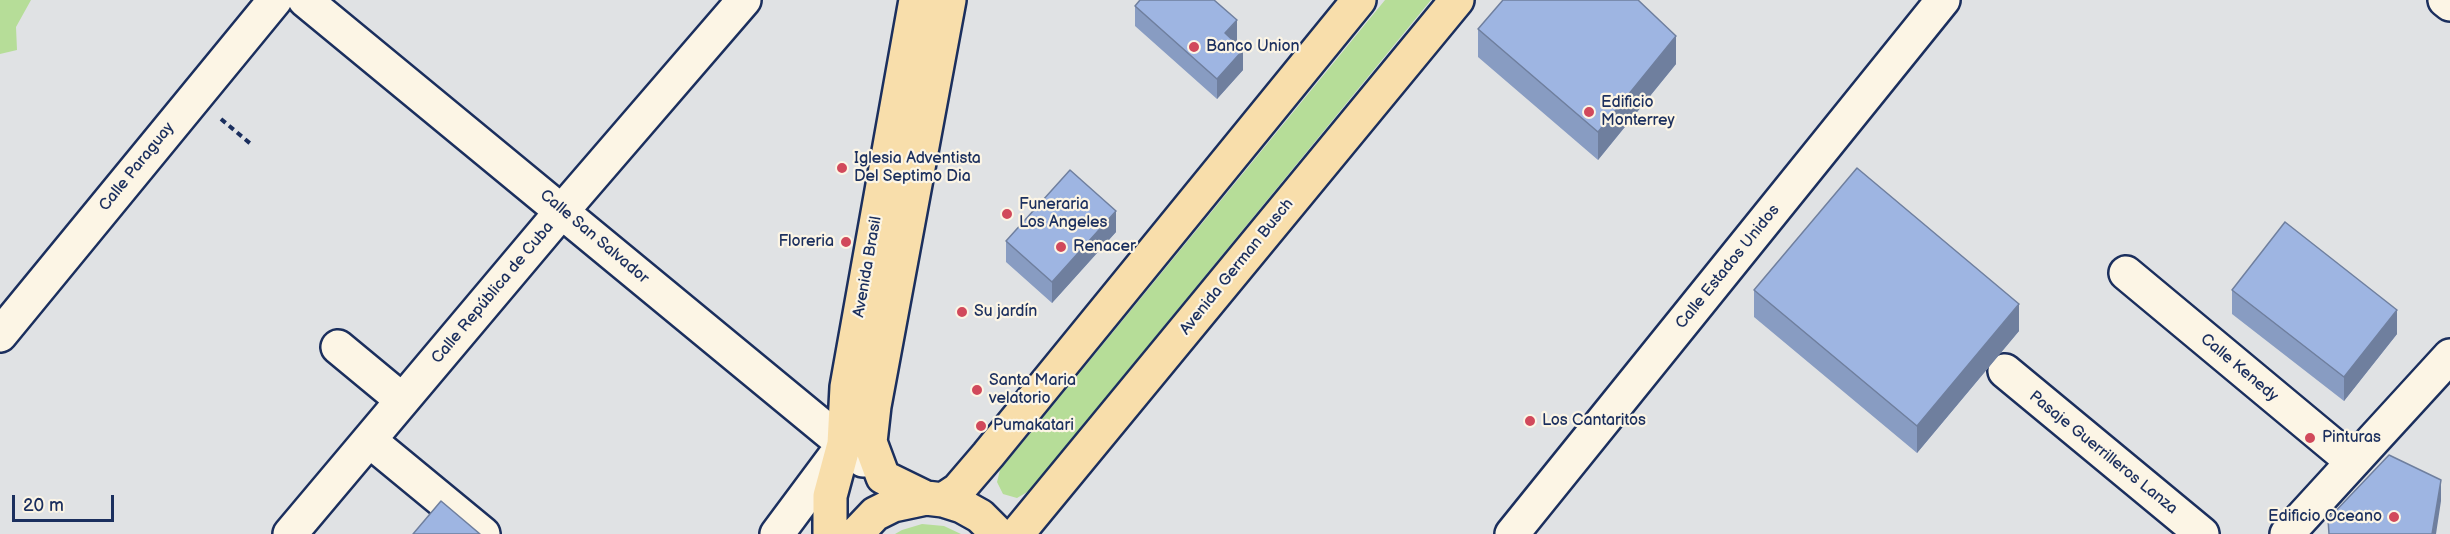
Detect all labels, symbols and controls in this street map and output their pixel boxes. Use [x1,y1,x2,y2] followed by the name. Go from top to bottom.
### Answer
[1206,37,1300,57] place label: Banco Union
[1187,40,1201,54] marker: Banco Union
[1601,93,1675,131] place label: Edificio Monterrey
[1582,105,1596,119] marker: Edificio Monterrey
[95,119,179,215] street label: Calle Paraguay
[854,149,981,187] place label: Iglesia Adventista Del Septimo Dia
[835,161,849,175] marker: Iglesia Adventista Del Septimo Dia
[536,186,652,288] street label: Calle San Salvador
[1019,195,1107,233] place label: Funeraria Los Angeles
[1176,195,1298,339] street label: Avenida German Busch
[1672,201,1784,333] street label: Calle Estados Unidos
[1000,207,1014,221] marker: Funeraria Los Angeles
[850,215,886,319] street label: Avenida Brasil
[428,218,558,368] street label: Calle República de Cuba
[778,232,834,252] place label: Floreria
[839,235,853,249] marker: Floreria
[1073,237,1136,257] place label: Renacer
[1054,240,1068,254] marker: Renacer
[974,302,1037,322] place label: Su jardín
[955,305,969,319] marker: Su jardín
[2196,330,2282,406] street label: Calle Kenedy
[989,371,1076,409] place label: Santa Maria velatorio
[970,383,984,397] marker: Santa Maria velatorio
[2025,387,2181,519] street label: Pasaje Guerrilleros Lanza
[1542,411,1646,431] place label: Los Cantaritos
[1523,414,1537,428] marker: Los Cantaritos
[993,416,1074,436] place label: Pumakatari
[974,419,988,433] marker: Pumakatari
[2322,428,2381,448] place label: Pinturas
[2303,431,2317,445] marker: Pinturas
[15,483,117,521] scale bar
[23,495,64,516] text: 20 m
[2268,507,2382,527] place label: Edificio Oceano
[2387,510,2401,524] marker: Edificio Oceano

